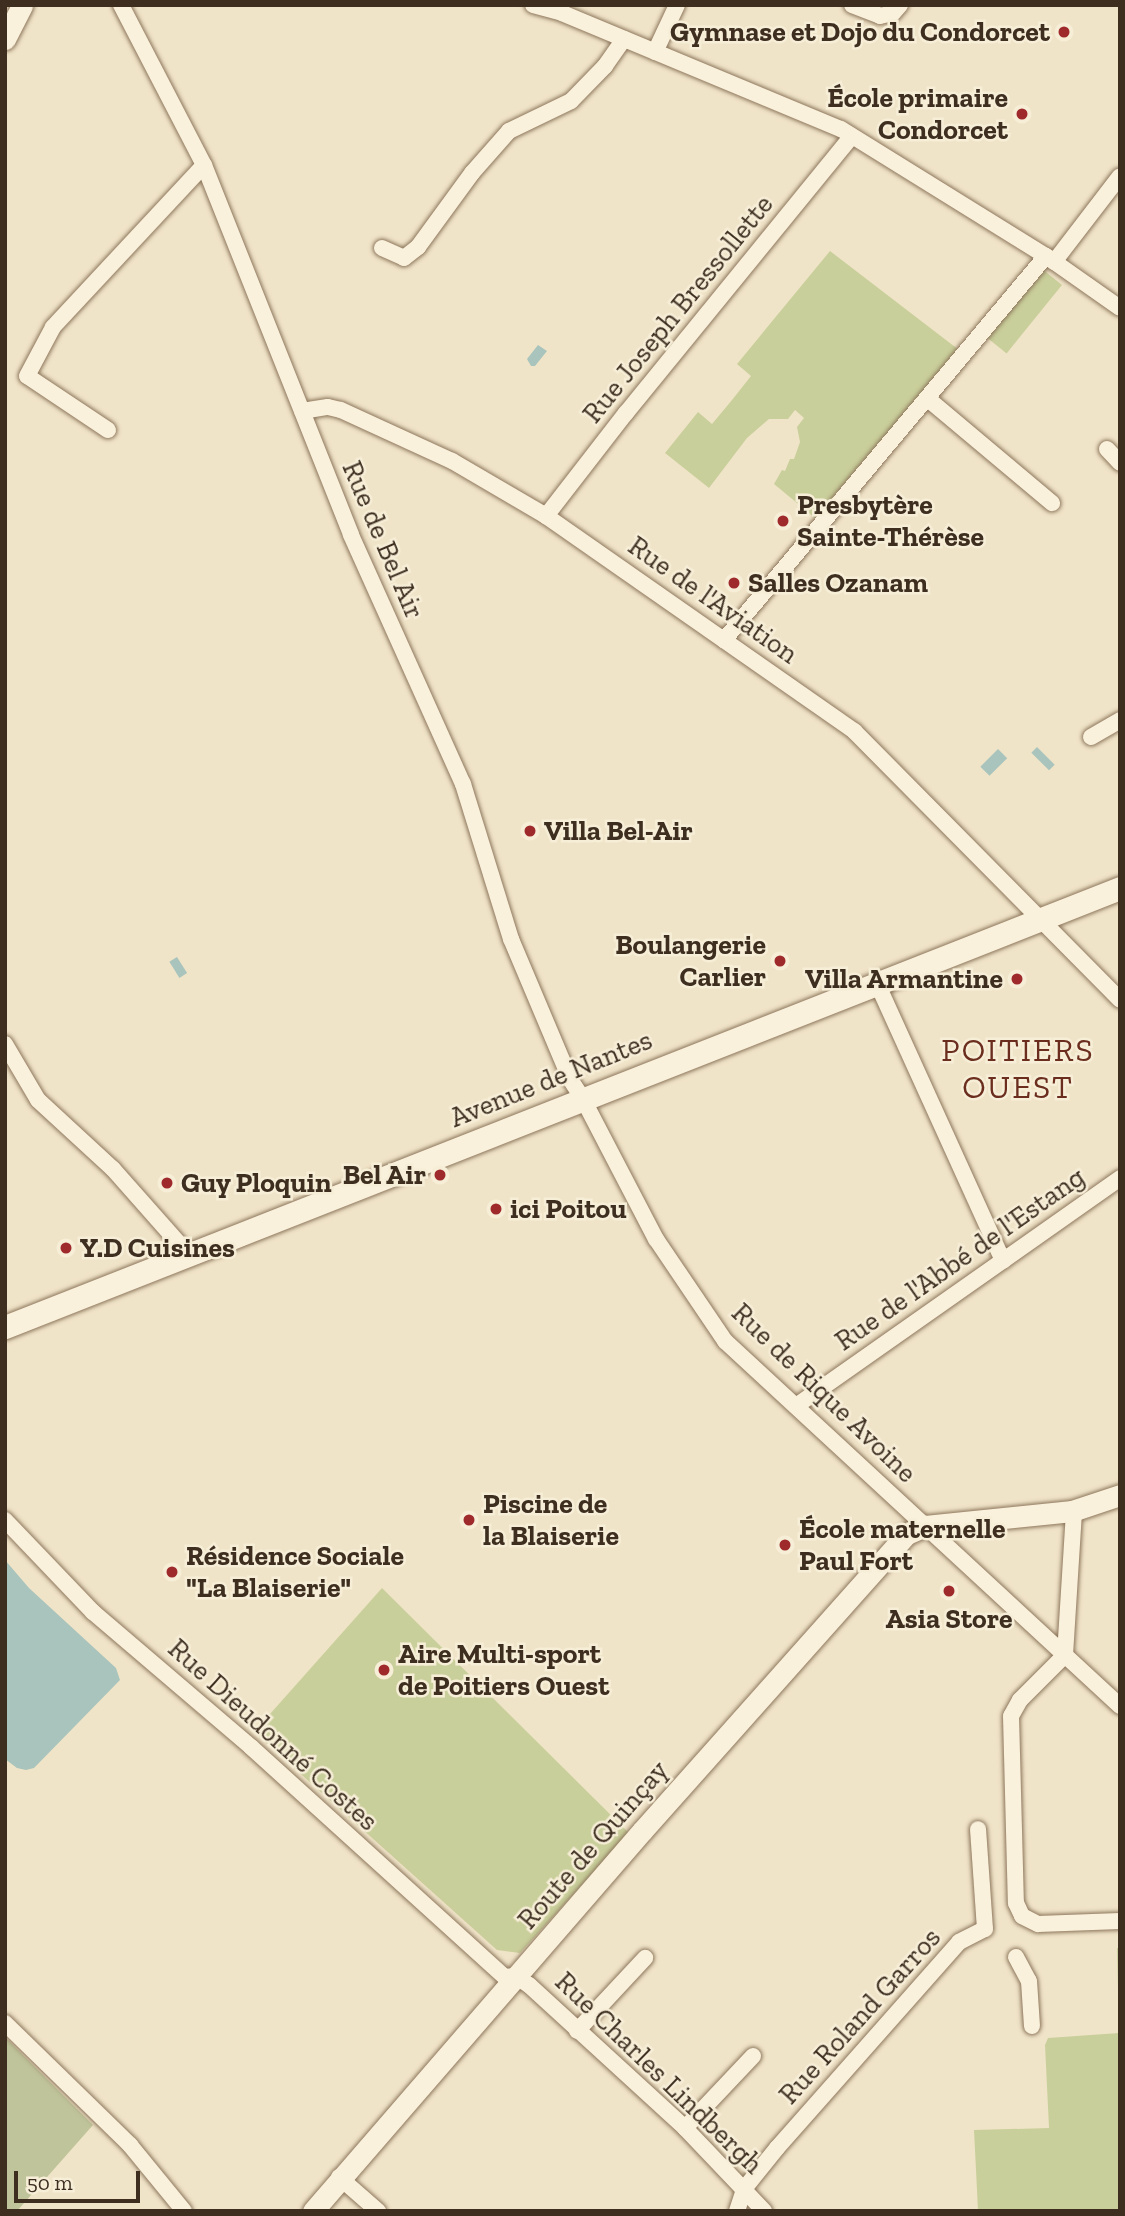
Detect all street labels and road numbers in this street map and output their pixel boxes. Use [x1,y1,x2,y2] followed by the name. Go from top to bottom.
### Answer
[575,188,781,430] street label: Rue Joseph Bressollette
[335,456,431,624] street label: Rue de Bel Air
[622,529,804,671] street label: Rue de l'Aviation
[445,1023,657,1135] street label: Avenue de Nantes
[829,1160,1091,1358] street label: Rue de l'Abbé de l'Estang
[724,1296,924,1490] street label: Rue de Rique Avoine
[161,1632,385,1838] street label: Rue Dieudonné Costes
[511,1754,675,1936] street label: Route de Quinçay
[772,1921,948,2111] street label: Rue Roland Garros
[548,1965,770,2181] street label: Rue Charles Lindbergh

